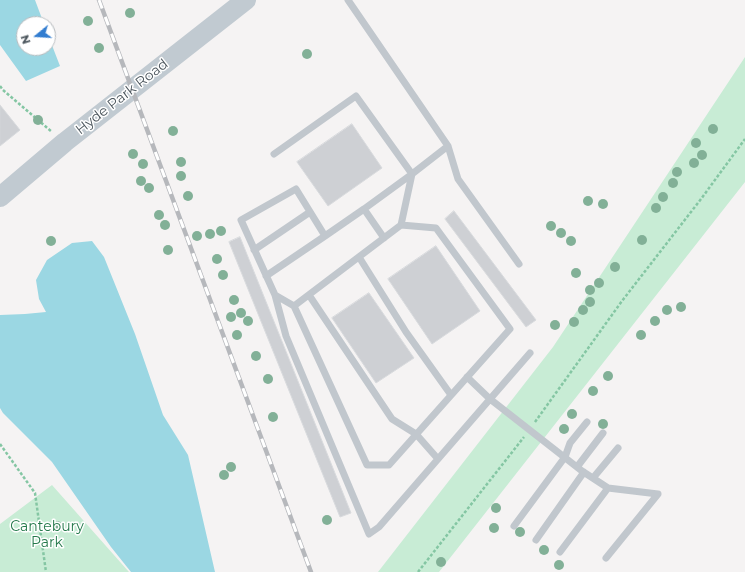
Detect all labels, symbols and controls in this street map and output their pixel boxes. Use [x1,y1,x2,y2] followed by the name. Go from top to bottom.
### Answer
[16,16,56,56] north arrow
[18,33,34,46] text: N
[72,56,172,138] street label: Hyde Park Road
[10,519,84,552] park label: Cantebury Park

